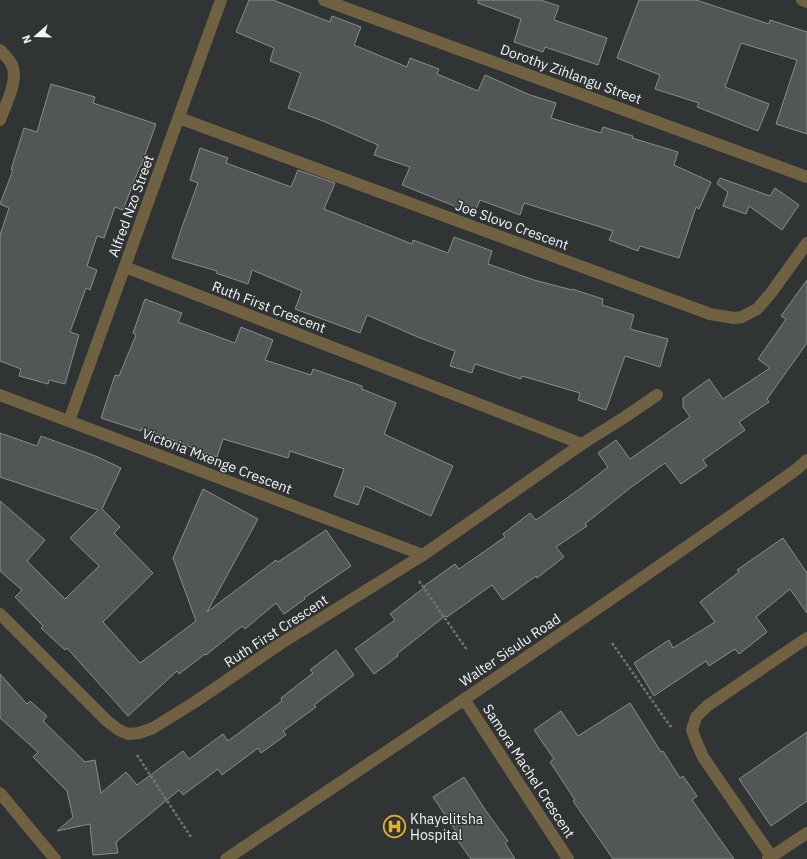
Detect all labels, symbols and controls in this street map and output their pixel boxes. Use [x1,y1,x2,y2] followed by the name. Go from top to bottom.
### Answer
[16,16,56,56] north arrow
[19,33,35,46] text: N
[498,40,644,108] street label: Dorothy Zihlangu Street
[104,152,158,259] street label: Alfred Nzo Street
[453,196,571,254] street label: Joe Slovo Crescent
[210,277,328,337] street label: Ruth First Crescent
[139,424,295,498] street label: Victoria Mxenge Crescent
[221,591,331,671] street label: Ruth First Crescent
[456,609,564,691] street label: Walter Sisulu Road
[479,701,579,841] street label: Samora Machel Crescent
[410,810,484,844] place label: Khayelitsha Hospital
[381,814,407,840] hospital icon: Khayelitsha Hospital

